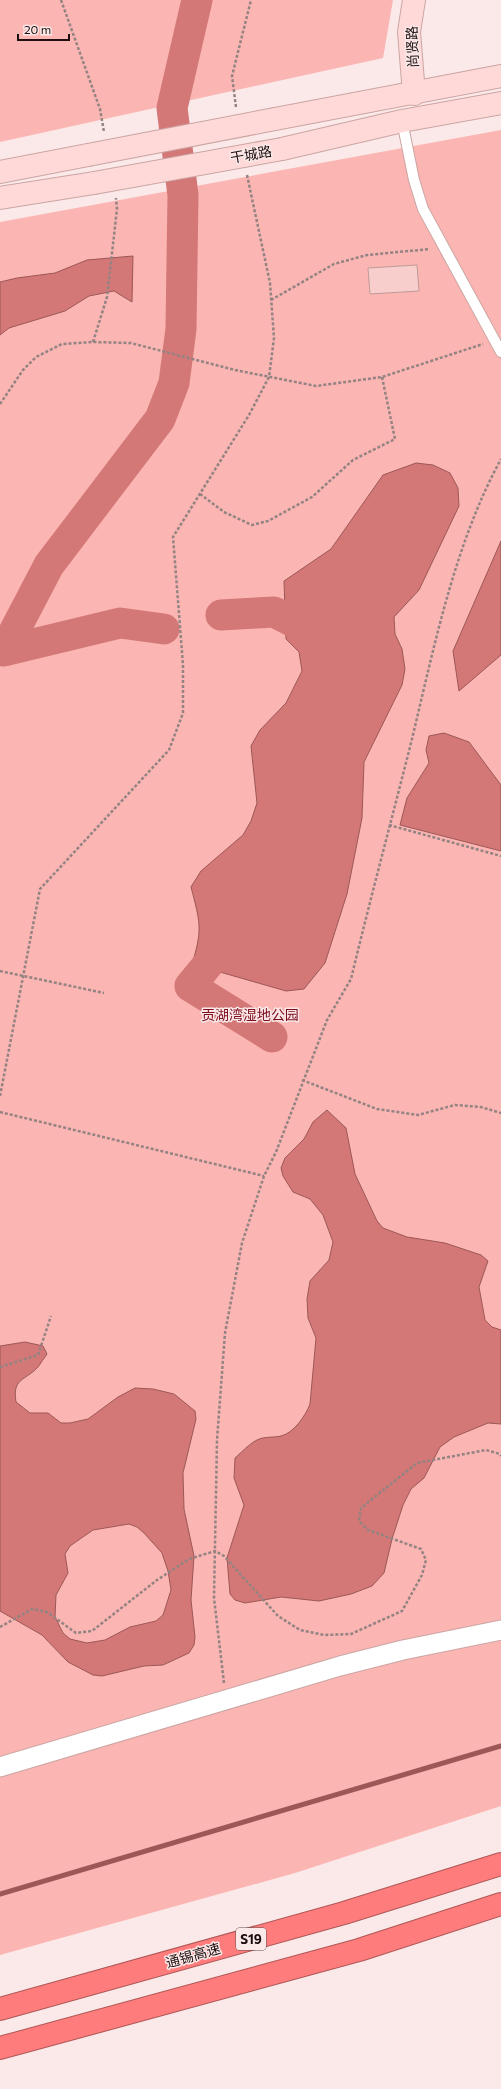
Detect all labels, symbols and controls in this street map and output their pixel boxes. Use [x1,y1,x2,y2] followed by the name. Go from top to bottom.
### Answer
[18,16,69,42] scale bar
[24,22,51,36] text: 20 m
[403,26,421,68] street label: 尚贤路
[229,142,273,166] street label: 干城路
[201,1006,299,1023] park label: 贡湖湾湿地公园
[236,1928,266,1950] road number: S19
[164,1939,222,1971] street label: 通锡高速

